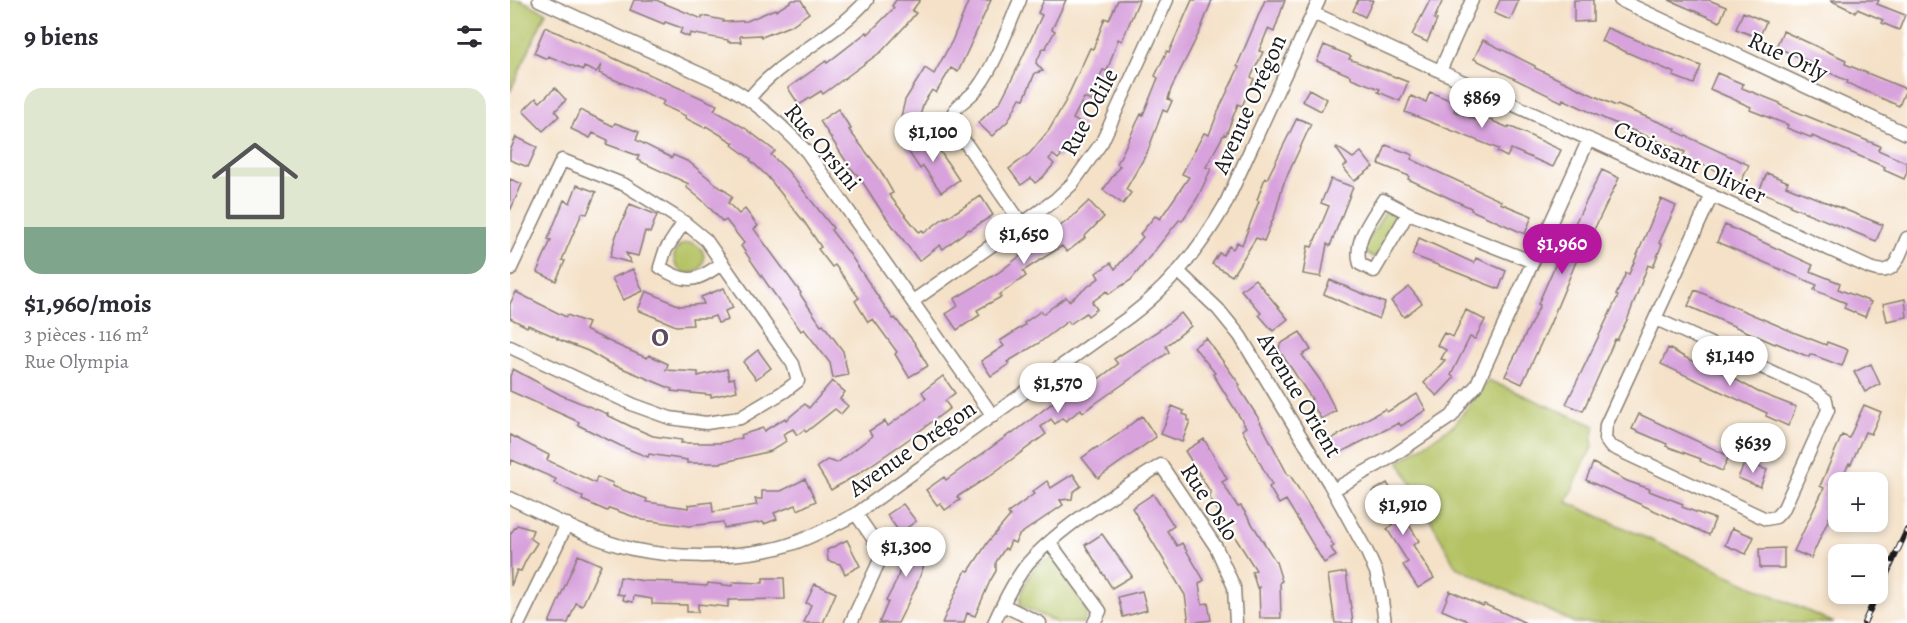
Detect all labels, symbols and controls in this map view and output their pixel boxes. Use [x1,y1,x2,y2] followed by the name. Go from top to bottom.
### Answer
[24,19,99,54] text: 9 biens
[453,20,486,53] icon: filters
[1743,24,1833,89] street label: Rue Orly
[1204,29,1294,180] street label: Avenue Orégon
[1052,62,1126,162] street label: Rue Odile
[1446,78,1518,129] pin: $869
[1463,84,1501,111] text: $869
[777,97,869,197] street label: Rue Orsini
[884,112,982,163] pin: $1,100
[1608,113,1772,211] street label: Croissant Olivier
[908,118,958,145] text: $1,100
[201,127,309,235] icon: home
[975,214,1073,265] pin: $1,650
[999,220,1049,247] text: $1,650
[1513,224,1611,275] pin: $1,960
[1537,230,1587,257] text: $1,960
[24,286,152,321] text: $1,960/mois
[651,320,669,355] district label: O
[24,321,149,348] text: 3 pièces · 116 m²
[1250,326,1350,464] street label: Avenue Orient
[1681,336,1779,387] pin: $1,140
[1706,342,1754,369] text: $1,140
[24,348,129,375] text: Rue Olympia
[1009,363,1107,414] pin: $1,570
[1034,369,1083,396] text: $1,570
[841,392,982,505] street label: Avenue Orégon
[1717,423,1789,474] pin: $639
[1735,429,1771,456] text: $639
[1173,457,1247,547] street label: Rue Oslo
[1828,472,1888,604] map controls
[1828,472,1888,532] button: +
[1354,485,1452,536] pin: $1,910
[1379,491,1427,518] text: $1,910
[857,527,955,578] pin: $1,300
[881,533,931,560] text: $1,300
[1828,544,1888,604] button: −

